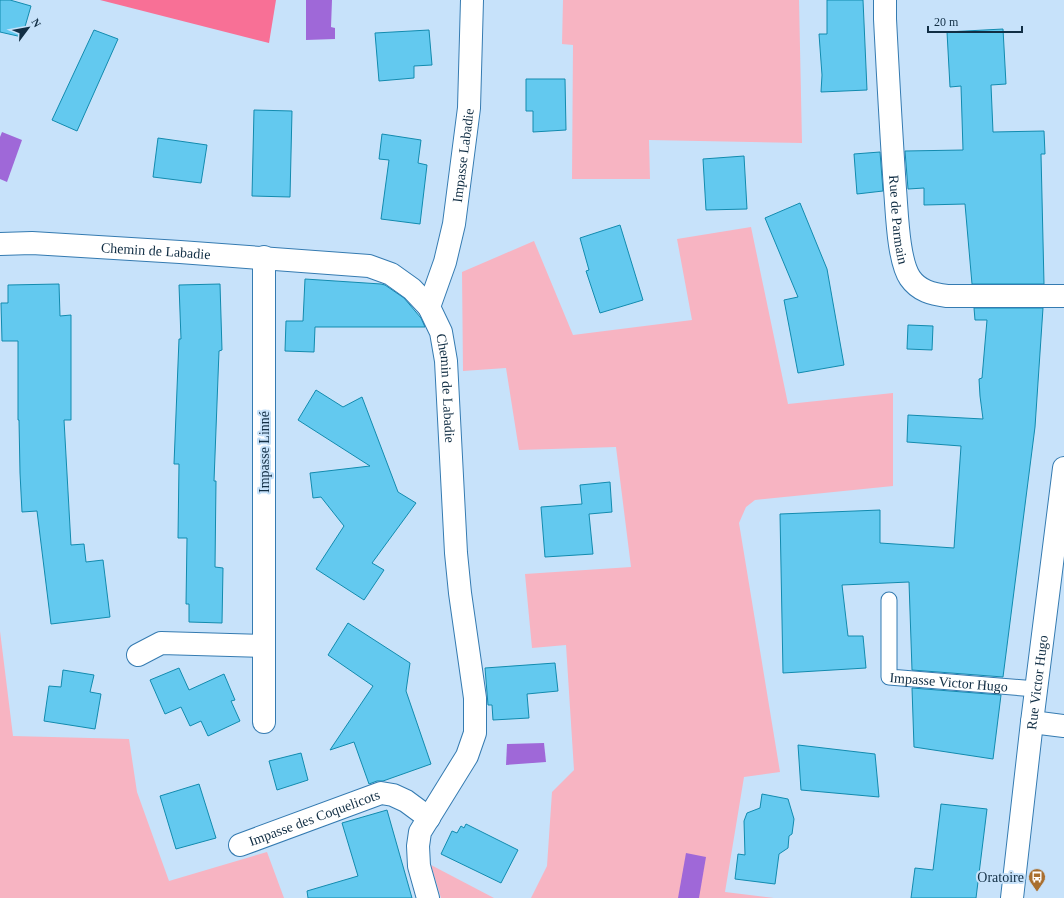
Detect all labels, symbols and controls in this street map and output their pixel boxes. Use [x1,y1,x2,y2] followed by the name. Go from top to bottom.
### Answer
[8,8,48,48] north arrow
[928,8,1022,34] scale bar
[934,15,959,29] text: 20 m
[29,16,44,29] text: N
[450,108,477,203] street label: Impasse Labadie
[886,174,911,266] street label: Rue de Parmain
[101,240,211,262] street label: Chemin de Labadie
[433,332,457,443] street label: Chemin de Labadie
[257,411,272,493] street label: Impasse Linné
[1024,634,1051,731] street label: Rue Victor Hugo
[889,670,1009,695] street label: Impasse Victor Hugo
[247,787,382,849] street label: Impasse des Coquelicots
[1027,867,1047,892] bus stop icon: Oratoire
[977,870,1024,885] place label: Oratoire

